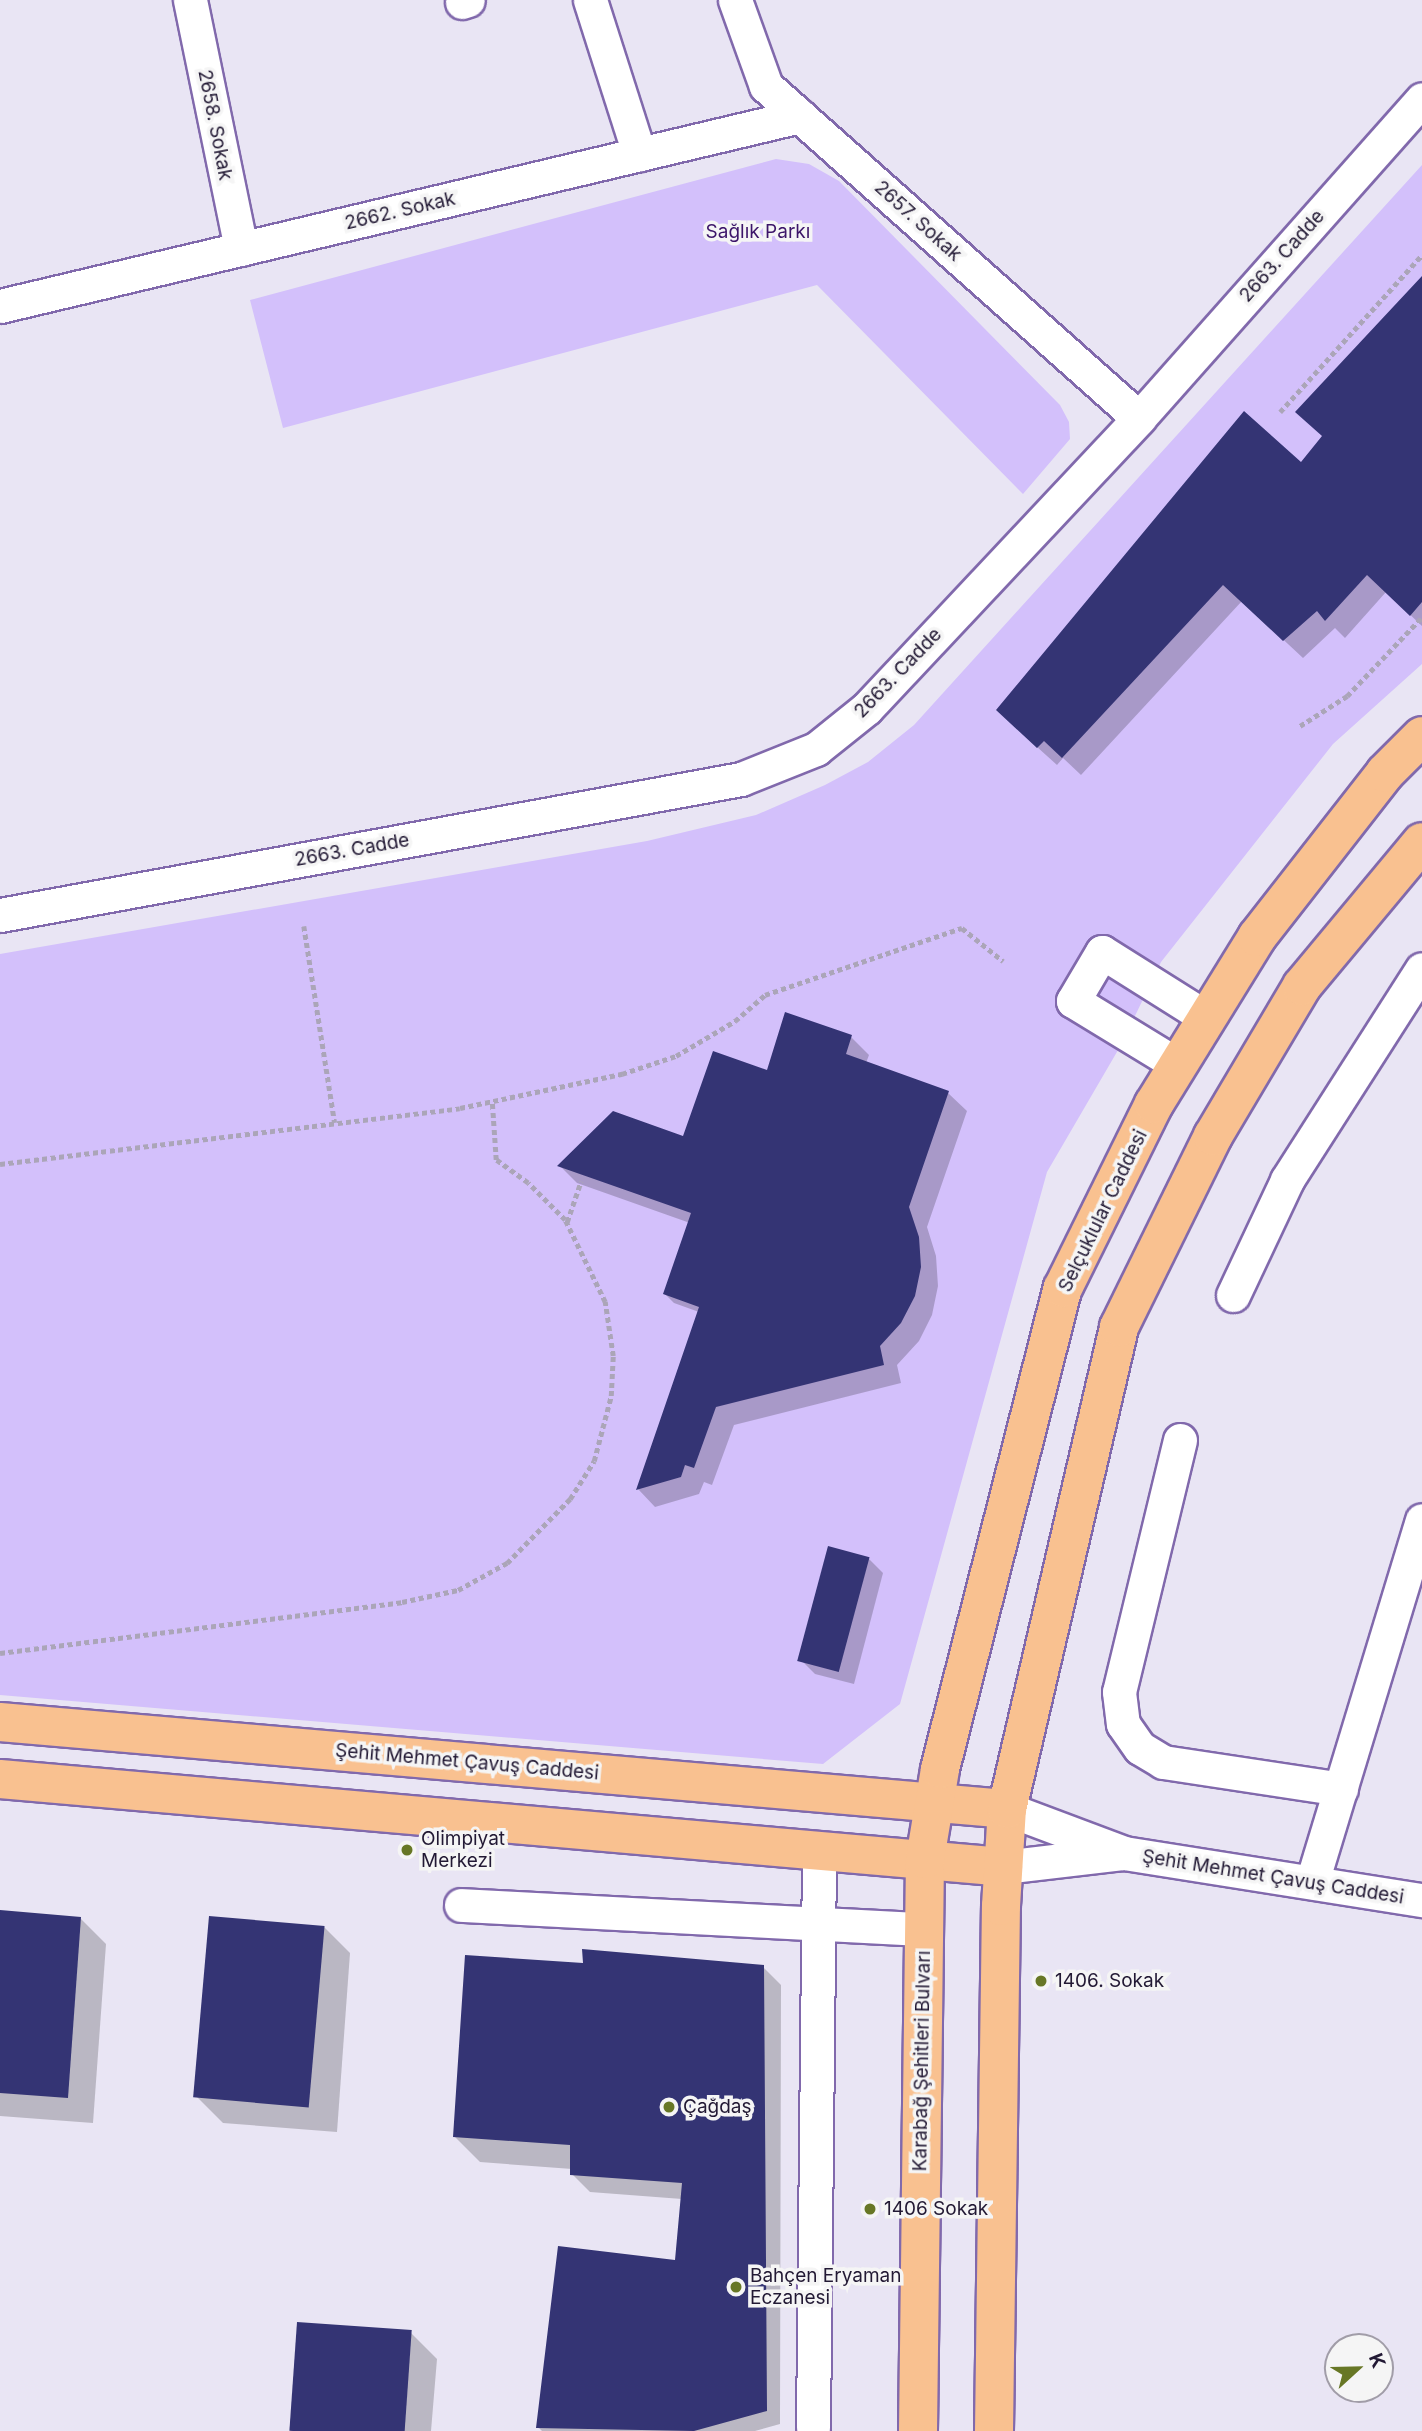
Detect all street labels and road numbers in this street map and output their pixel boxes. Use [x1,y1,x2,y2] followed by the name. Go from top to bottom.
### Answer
[193,68,237,182] street label: 2658. Sokak
[870,176,966,266] street label: 2657. Sokak
[343,187,457,235] street label: 2662. Sokak
[1235,205,1329,307] street label: 2663. Cadde
[849,623,947,723] street label: 2663. Cadde
[293,829,411,871] street label: 2663. Cadde
[1054,1126,1152,1296] street label: Selçuklular Caddesi
[334,1739,600,1785] street label: Şehit Mehmet Çavuş Caddesi
[1141,1845,1405,1909] street label: Şehit Mehmet Çavuş Caddesi
[909,1950,935,2172] street label: Karabağ Şehitleri Bulvarı

